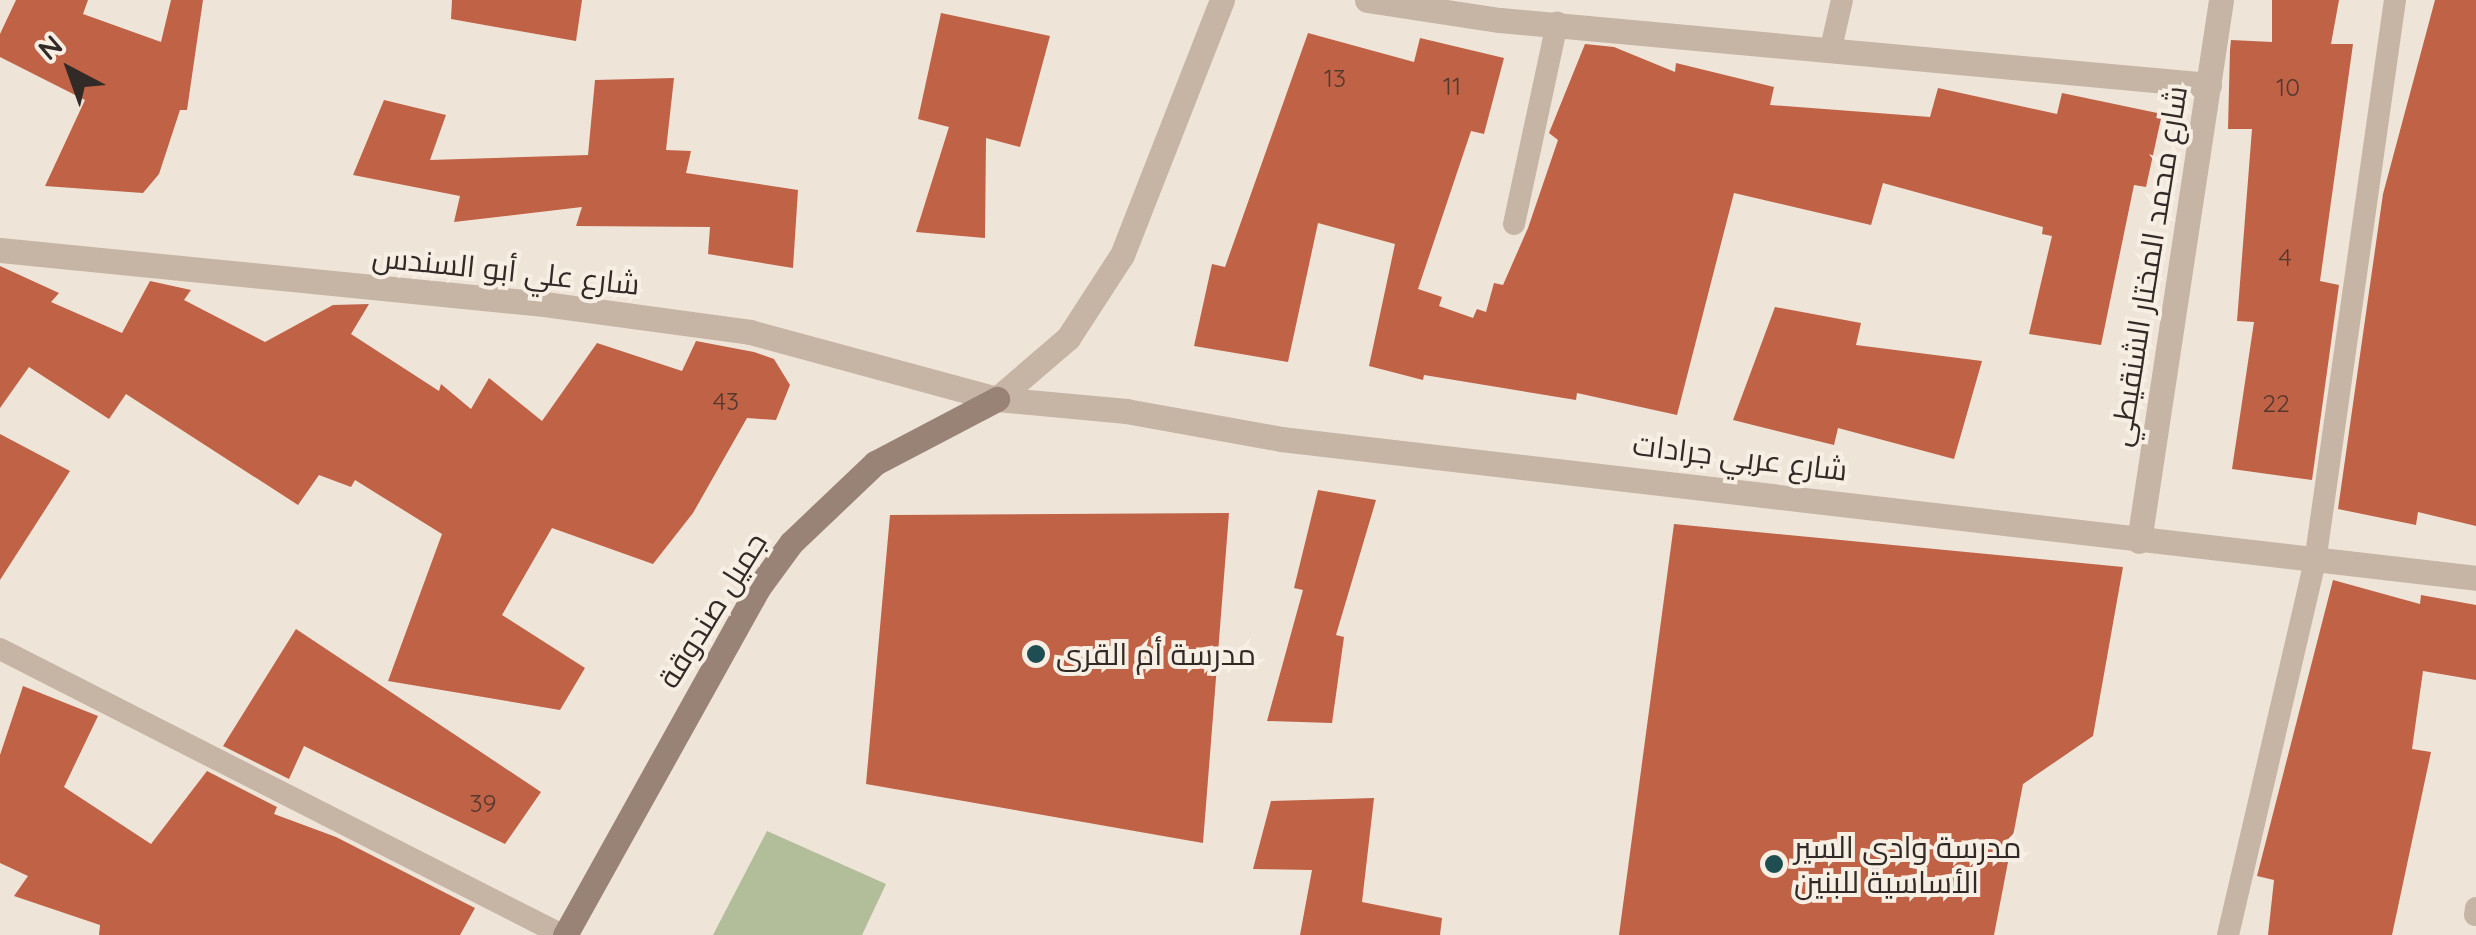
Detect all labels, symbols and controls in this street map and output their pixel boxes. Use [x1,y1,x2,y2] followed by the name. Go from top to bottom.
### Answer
[20,20,120,120] north arrow
[31,27,69,67] text: N
[1324,63,1346,93] house number: 13
[1443,71,1461,101] house number: 11
[2276,72,2300,102] house number: 10
[2102,83,2194,449] street label: شارع محمد المختار الشنقيطي
[370,238,642,302] street label: شارع علي أبو السندس
[2278,242,2292,272] house number: 4
[713,386,739,416] house number: 43
[2262,388,2290,418] house number: 22
[1631,426,1849,488] street label: شارع عربي جرادات
[650,526,774,694] street label: جميل صندوقة
[1056,636,1256,672] place label: مدرسة أم القرى
[1025,643,1047,665] marker: مدرسة أم القرى
[469,788,497,818] house number: 39
[1794,829,2021,900] place label: مدرسة وادي السير الأساسية للبنين
[1763,853,1785,875] marker: مدرسة وادي السير الأساسية للبنين

